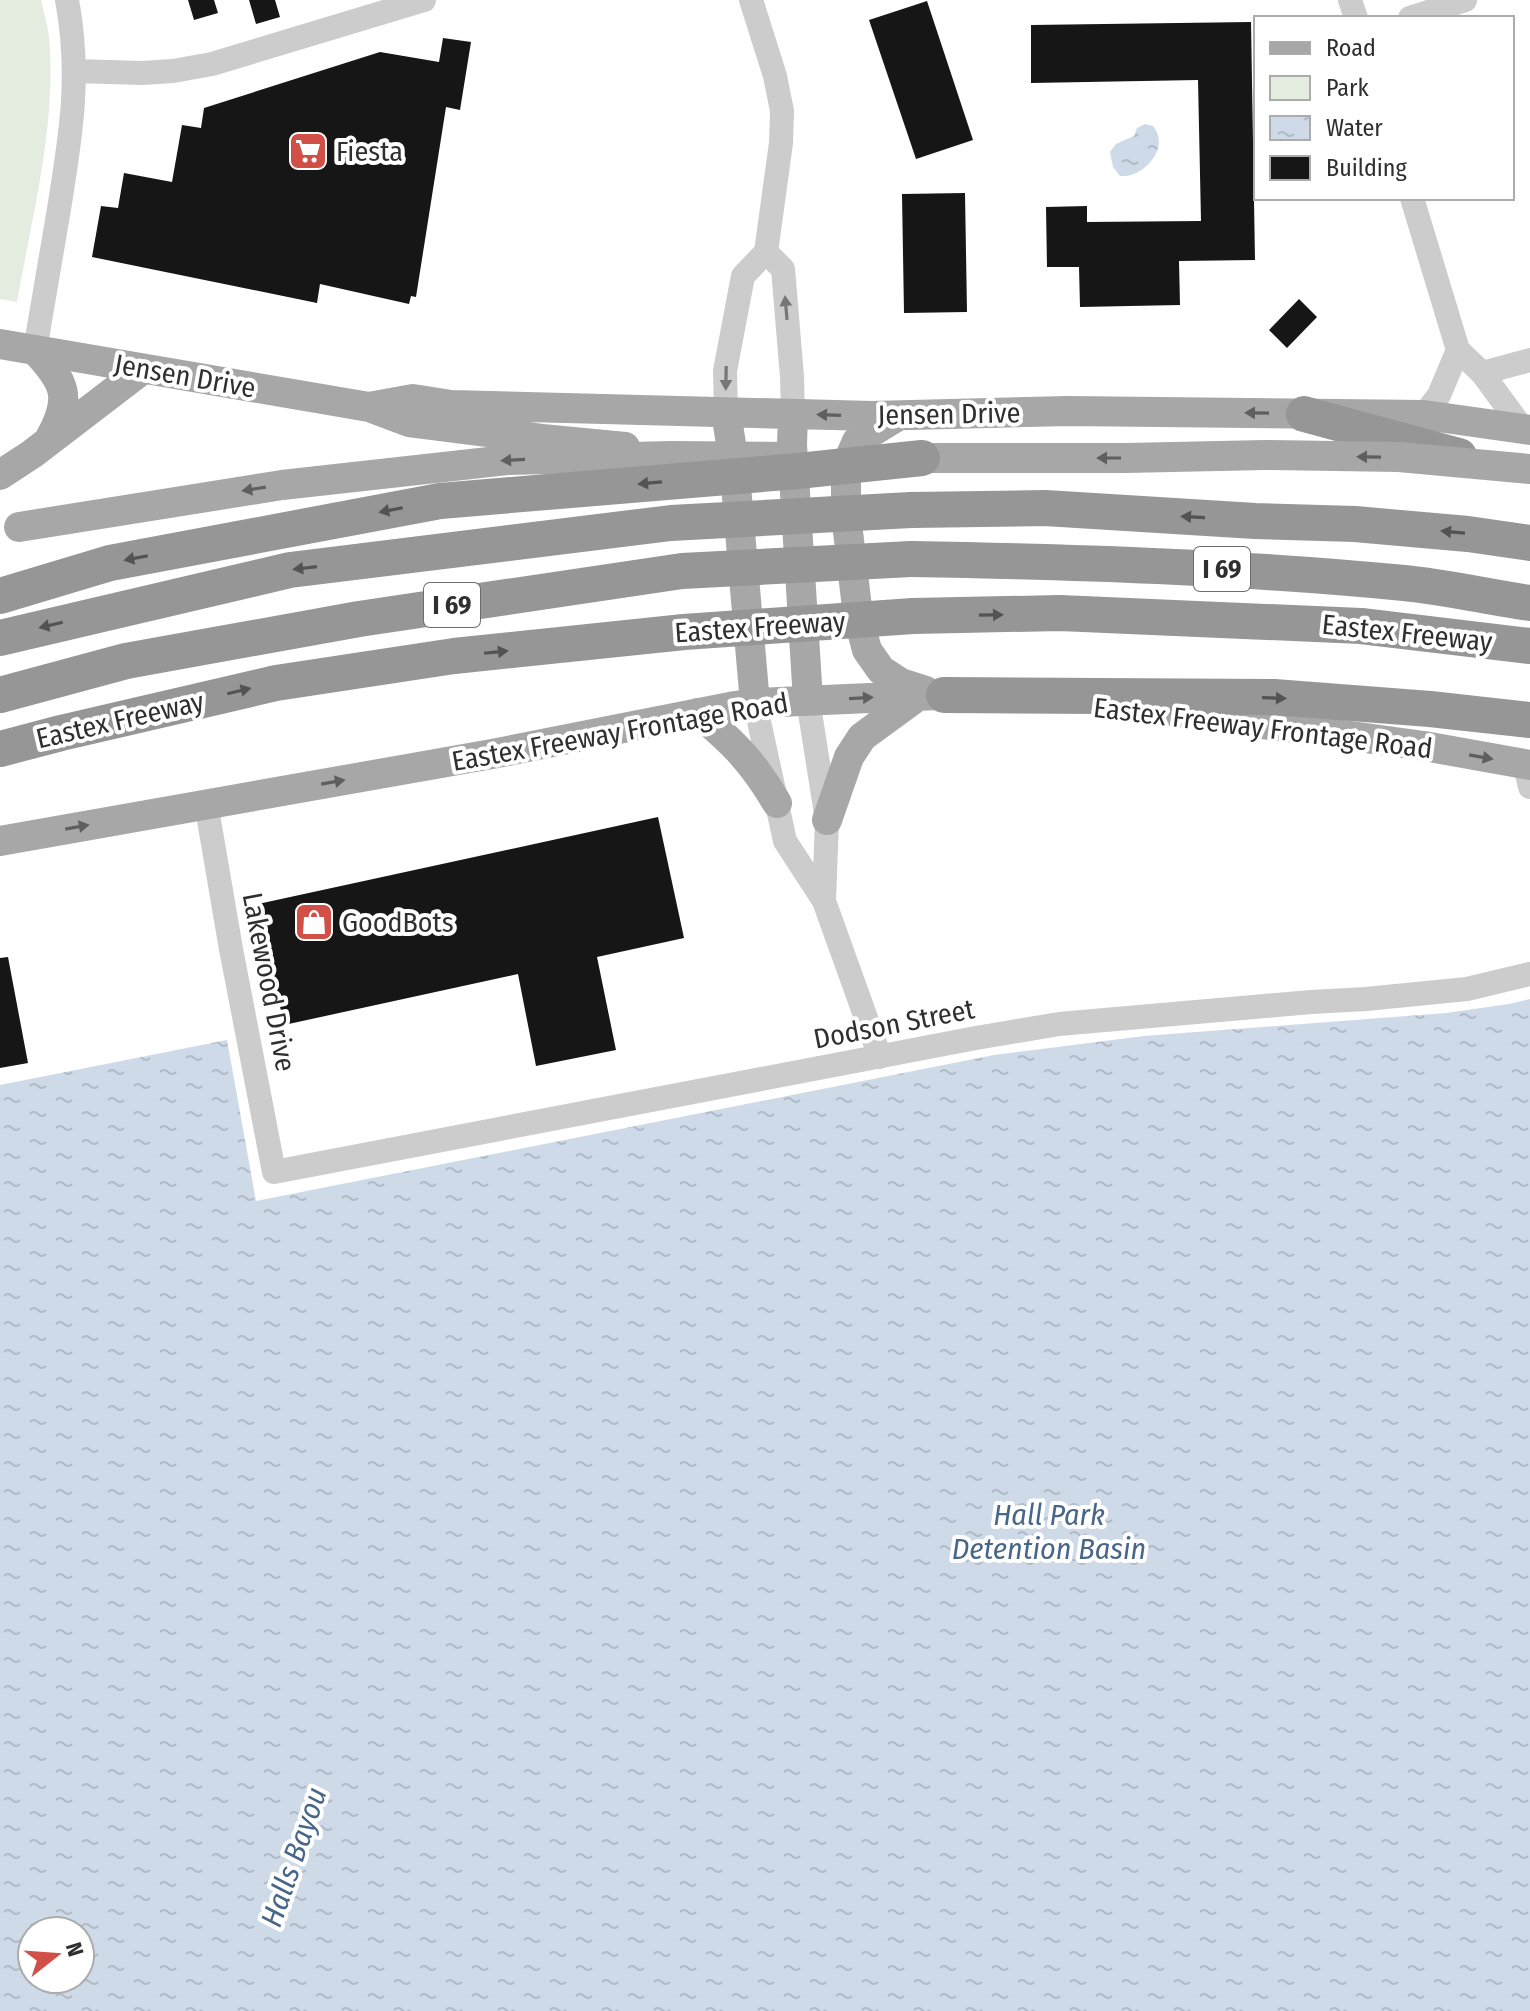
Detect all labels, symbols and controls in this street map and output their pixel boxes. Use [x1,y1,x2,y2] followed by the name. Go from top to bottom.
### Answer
[1254,16,1514,200] legend
[1326,34,1376,62] text: Road
[1326,74,1369,102] text: Park
[1326,114,1383,142] text: Water
[287,130,329,172] supermarket icon: Fiesta
[336,135,403,168] place label: Fiesta
[1326,154,1408,182] text: Building
[780,295,793,320] one-way arrow
[112,347,258,405] street label: Jensen Drive
[719,366,732,391] one-way arrow
[877,396,1021,432] street label: Jensen Drive
[1244,406,1269,419] one-way arrow
[816,408,841,421] one-way arrow
[1356,451,1381,463] one-way arrow
[1096,452,1121,464] one-way arrow
[500,454,525,467] one-way arrow
[637,477,662,490] one-way arrow
[242,484,267,496] one-way arrow
[378,505,403,517] one-way arrow
[1180,510,1205,523] one-way arrow
[1440,526,1465,539] one-way arrow
[1194,547,1250,591] road number: I 69
[123,553,148,565] one-way arrow
[292,562,317,575] one-way arrow
[424,583,480,627] road number: I 69
[673,605,847,649] street label: Eastex Freeway
[979,608,1004,621] one-way arrow
[1320,608,1494,658] street label: Eastex Freeway
[38,620,63,632] one-way arrow
[484,645,509,658] one-way arrow
[227,684,252,697] one-way arrow
[33,685,208,755] street label: Eastex Freeway
[449,686,791,778] street label: Eastex Freeway Frontage Road
[1092,691,1434,765] street label: Eastex Freeway Frontage Road
[1262,691,1287,704] one-way arrow
[849,692,874,705] one-way arrow
[1469,751,1494,763] one-way arrow
[321,775,346,787] one-way arrow
[65,820,90,832] one-way arrow
[236,890,302,1074] street label: Lakewood Drive
[293,901,335,943] shop icon: GoodBots
[342,906,454,939] place label: GoodBots
[811,992,978,1056] street label: Dodson Street
[952,1497,1146,1567] water label: Hall Park Detention Basin
[253,1782,335,1932] water label: Halls Bayou
[16,1915,96,1995] north arrow
[60,1939,89,1960] text: N

